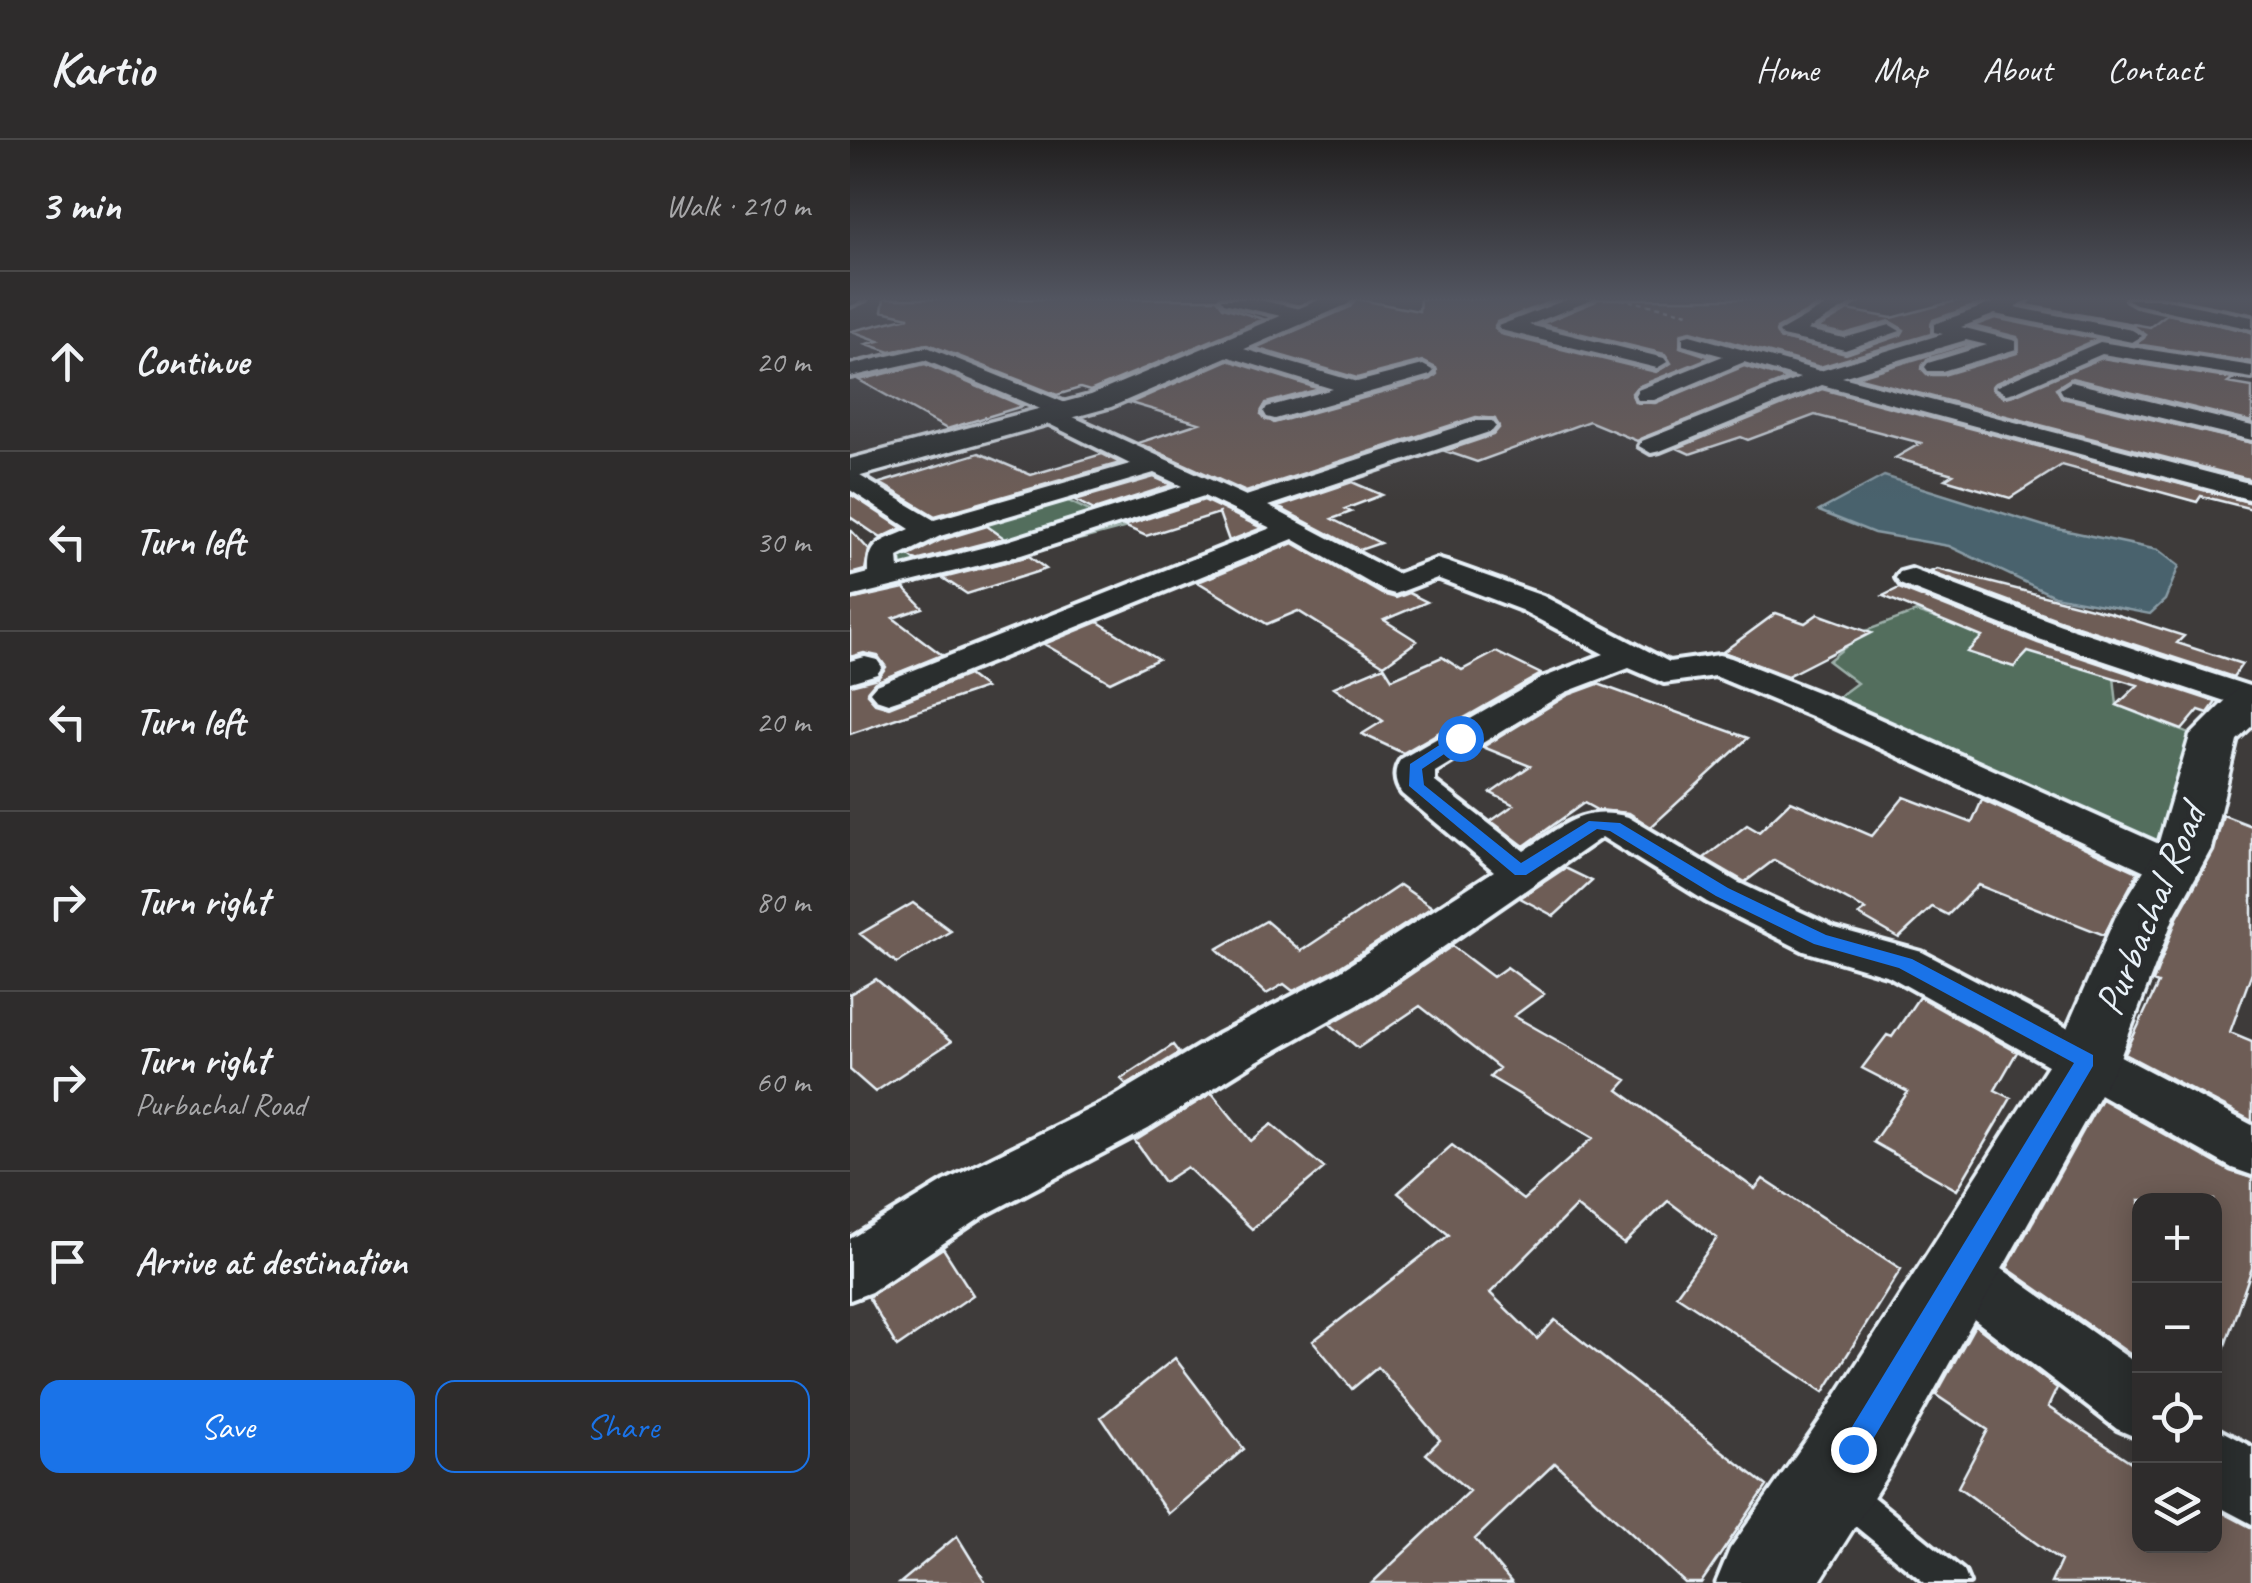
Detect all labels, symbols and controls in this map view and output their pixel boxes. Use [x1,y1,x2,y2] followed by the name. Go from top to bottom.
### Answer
[50,39,154,99] text: Kartio
[1756,47,1819,92] text: Home
[1874,47,1927,92] text: Map
[1982,47,2052,92] text: About
[2107,47,2202,92] text: Contact
[40,179,120,232] text: 3 min
[666,185,810,226] text: Walk · 210 m
[40,334,95,389] icon: ahead
[135,338,249,385] text: Continue
[756,341,810,382] text: 20 m
[40,514,95,569] icon: left
[135,518,245,565] text: Turn left
[756,521,810,562] text: 30 m
[40,694,95,749] icon: left
[135,698,245,745] text: Turn left
[756,701,810,742] text: 20 m
[1438,716,1484,762] route start
[2082,791,2221,1023] street label: Purbachal Road
[40,874,95,929] icon: right
[135,878,269,925] text: Turn right
[756,881,810,922] text: 80 m
[135,1037,269,1084] text: Turn right
[40,1054,95,1109] icon: right
[756,1061,810,1102] text: 60 m
[135,1084,306,1125] text: Purbachal Road
[2132,1193,2222,1553] map controls
[2132,1193,2222,1283] button: +
[40,1234,95,1289] icon: arrive
[135,1238,407,1285] text: Arrive at destination
[2132,1283,2222,1373] button: −
[2132,1373,2222,1463] button: locate
[40,1380,415,1473] button: Save
[435,1380,810,1473] button: Share
[1831,1427,1877,1473] route end
[2132,1463,2222,1553] button: layers

